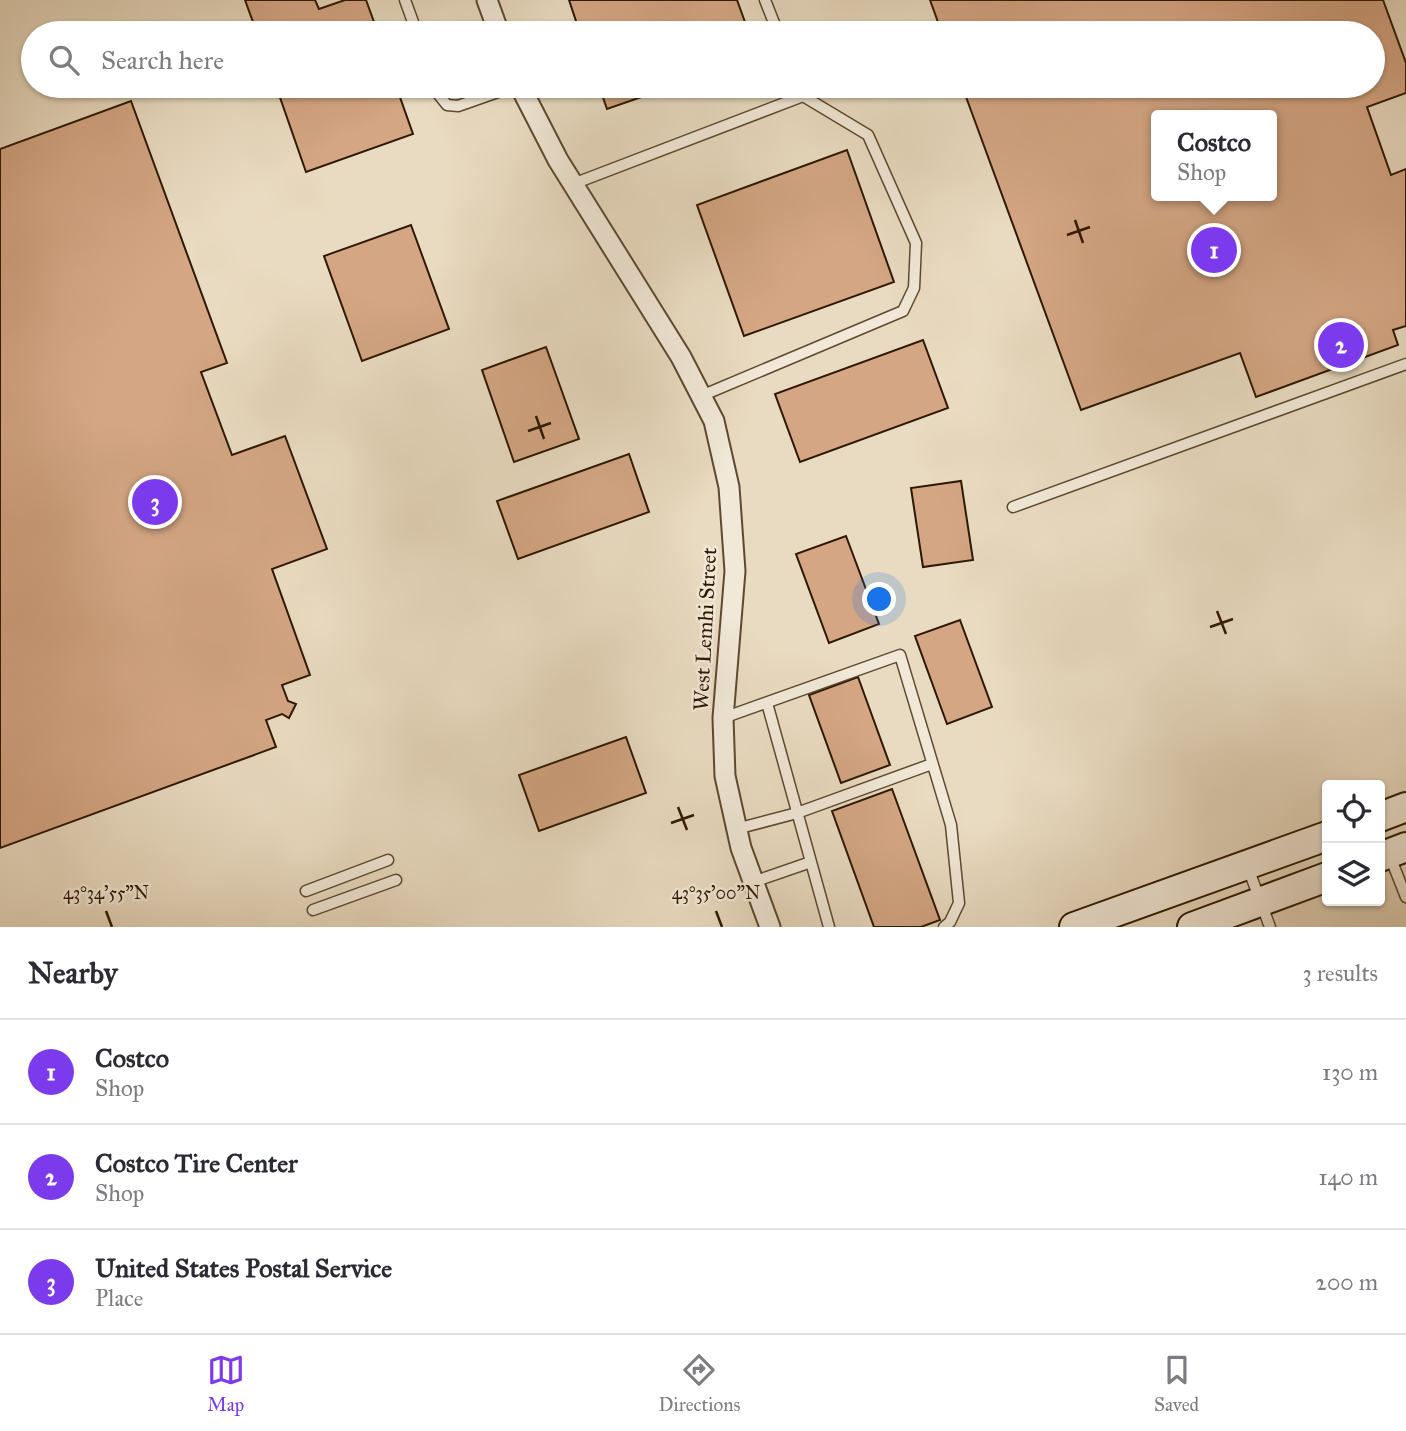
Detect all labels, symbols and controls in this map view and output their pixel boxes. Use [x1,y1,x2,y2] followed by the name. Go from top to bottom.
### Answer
[21,21,1385,98] search box
[45,41,83,79] icon: search
[101,44,224,76] text: Search here
[1151,110,1277,201] popup
[1177,126,1251,158] text: Costco
[1177,158,1226,186] text: Shop
[1191,224,1237,276] pin: 1
[1318,319,1364,371] pin: 2
[132,476,178,528] pin: 3
[688,546,722,711] street label: West Lemhi Street
[862,582,896,616] your location
[1322,780,1385,906] map controls
[1322,780,1385,843] button: locate
[1322,843,1385,906] button: layers
[63,882,149,904] text: 43°34'55"N
[672,882,760,904] text: 43°35'00"N
[28,955,118,991] text: Nearby
[1302,959,1378,987] text: 3 results
[95,1042,169,1074] text: Costco
[46,1058,56,1086] text: 1
[1322,1058,1378,1086] text: 130 m
[95,1074,144,1102] text: Shop
[95,1147,298,1179] text: Costco Tire Center
[45,1163,57,1191] text: 2
[1318,1163,1378,1191] text: 140 m
[95,1179,144,1207] text: Shop
[95,1252,392,1284] text: United States Postal Service
[46,1268,56,1296] text: 3
[1316,1268,1378,1296] text: 200 m
[95,1284,143,1312] text: Place
[207,1351,245,1416] tab: Map
[658,1351,740,1416] tab: Directions
[1154,1351,1199,1416] tab: Saved

